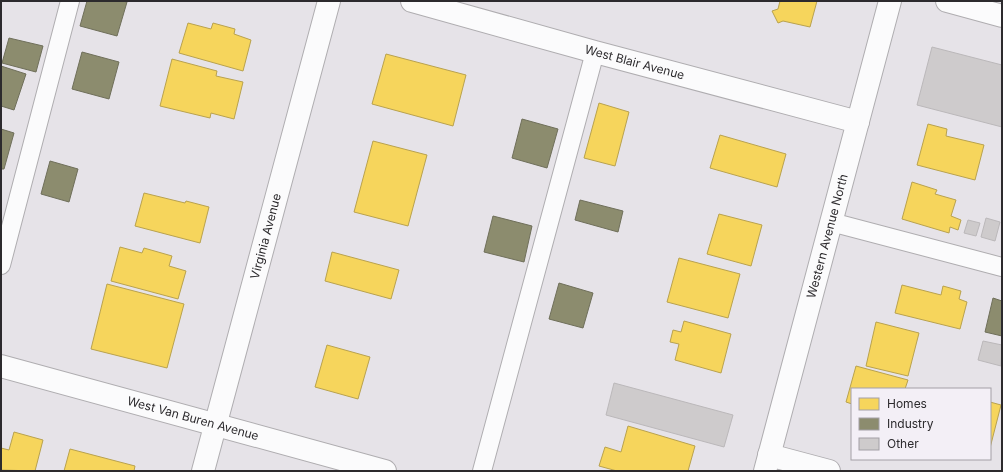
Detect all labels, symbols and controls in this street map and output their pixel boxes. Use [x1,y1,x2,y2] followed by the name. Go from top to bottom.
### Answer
[583,42,686,82] street label: West Blair Avenue
[803,172,851,300] street label: Western Avenue North
[247,192,284,281] street label: Virginia Avenue
[851,388,991,460] legend
[126,393,261,443] street label: West Van Buren Avenue
[887,396,927,411] text: Homes
[887,416,934,431] text: Industry
[887,436,919,451] text: Other

